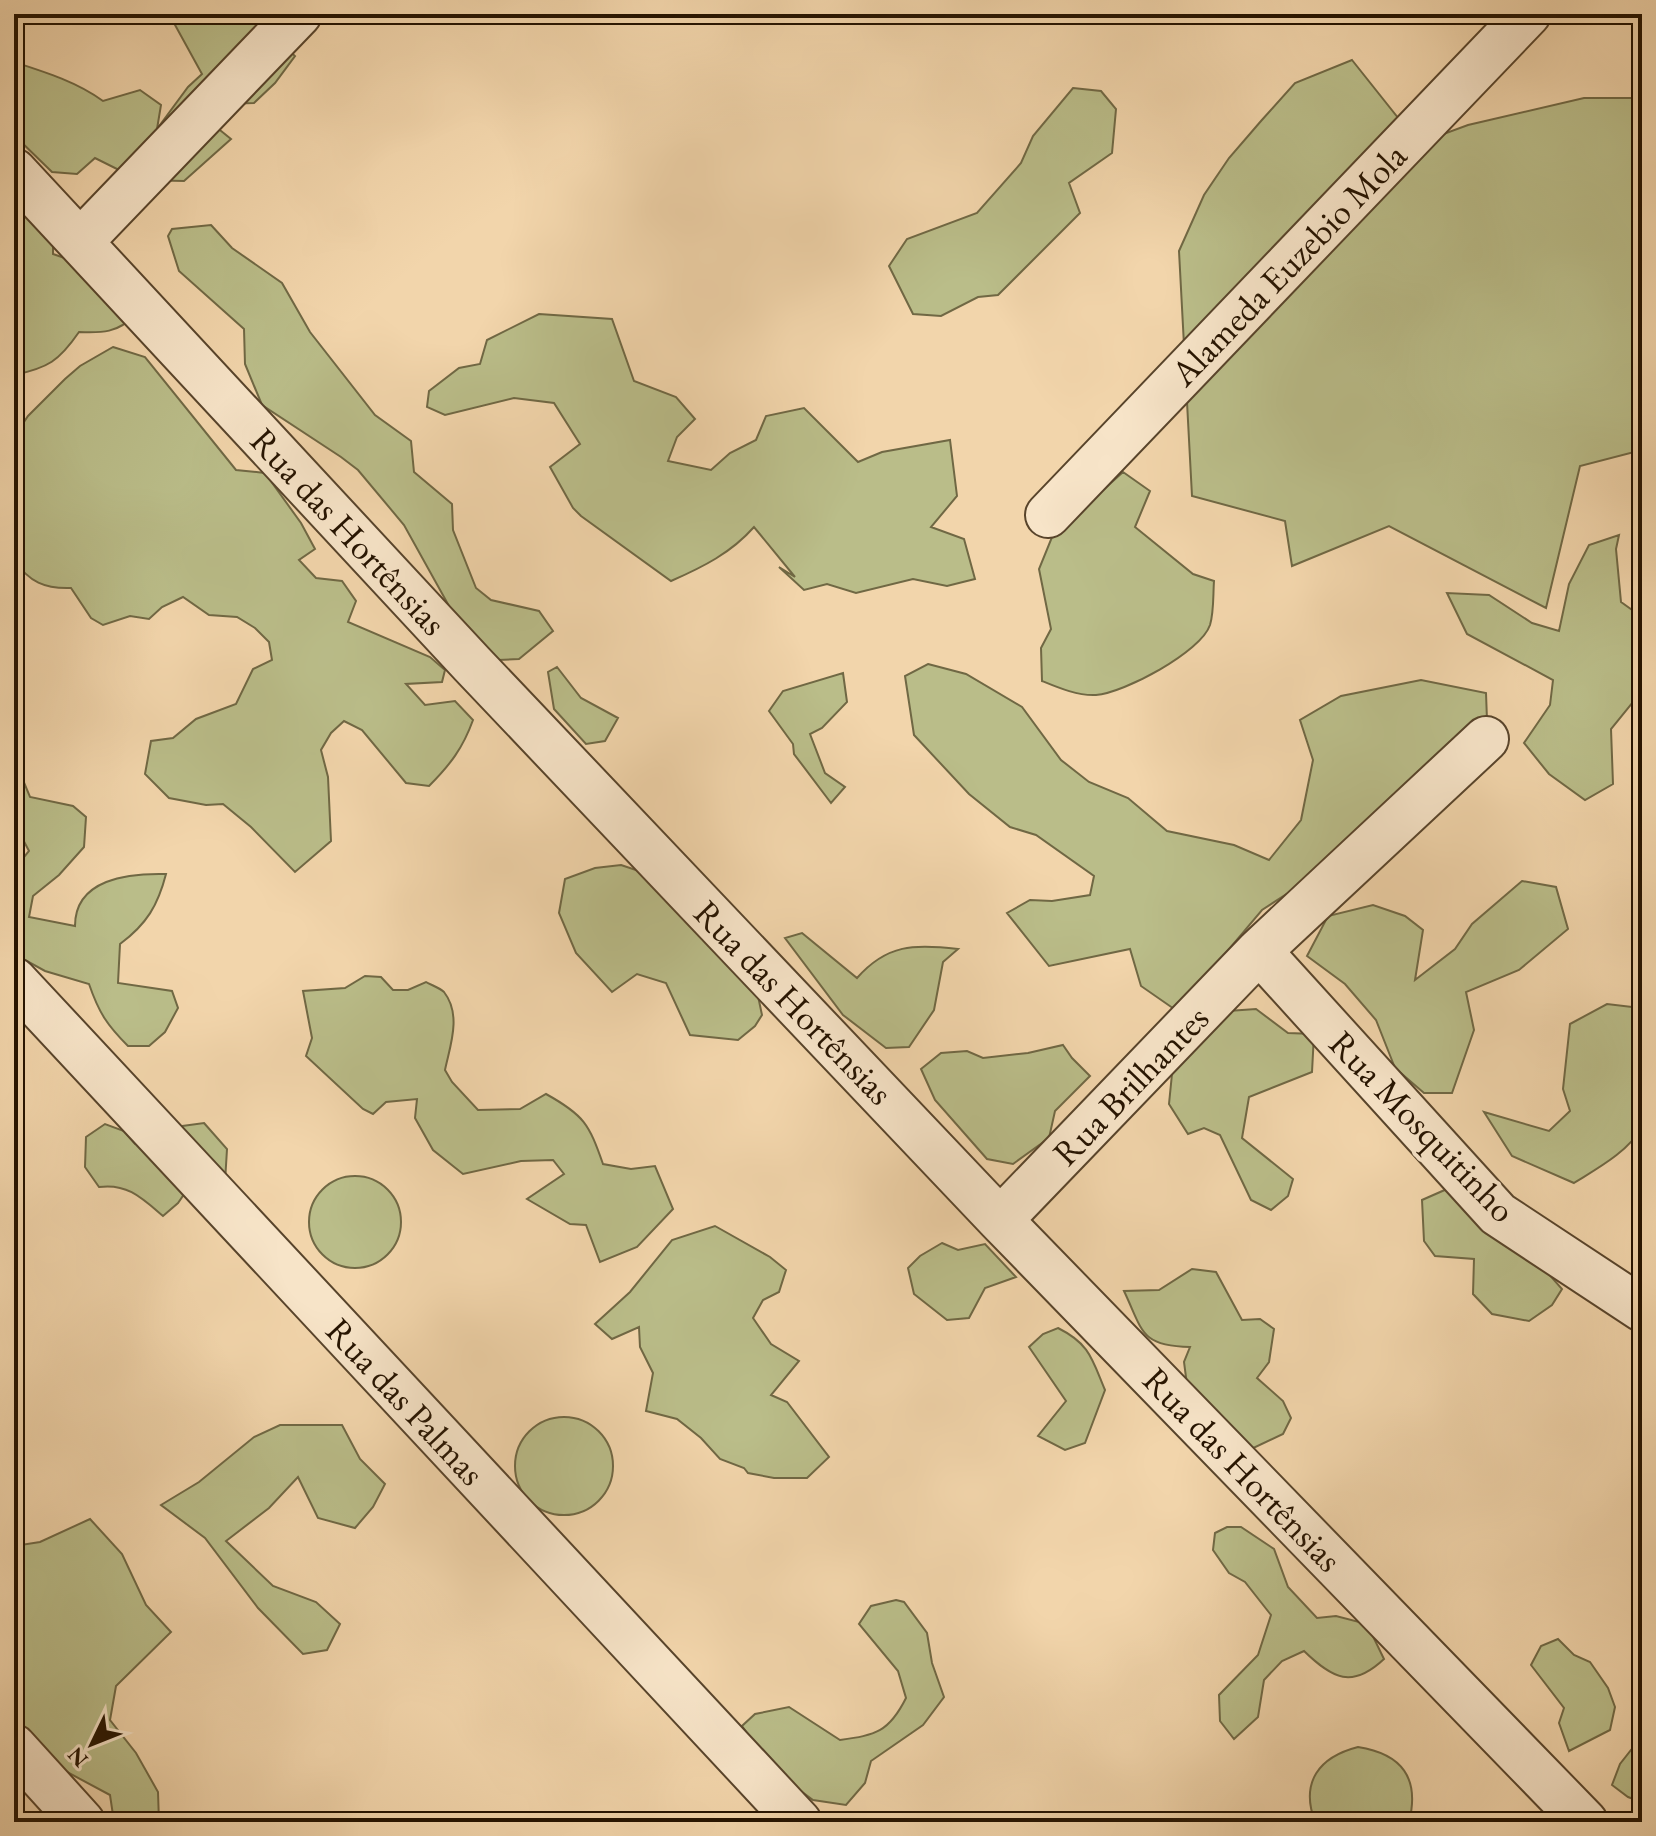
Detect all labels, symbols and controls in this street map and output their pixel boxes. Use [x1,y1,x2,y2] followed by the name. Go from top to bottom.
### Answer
[1159,132,1417,397] street label: Alameda Euzebio Mola
[240,418,457,645] street label: Rua das Hortênsias
[684,890,903,1115] street label: Rua das Hortênsias
[1042,995,1219,1176] street label: Rua Brilhantes
[1319,1020,1526,1232] street label: Rua Mosquitinho
[316,1308,495,1495] street label: Rua das Palmas
[1133,1357,1352,1582] street label: Rua das Hortênsias
[52,1704,132,1784] north arrow
[61,1741,94,1774] text: N

